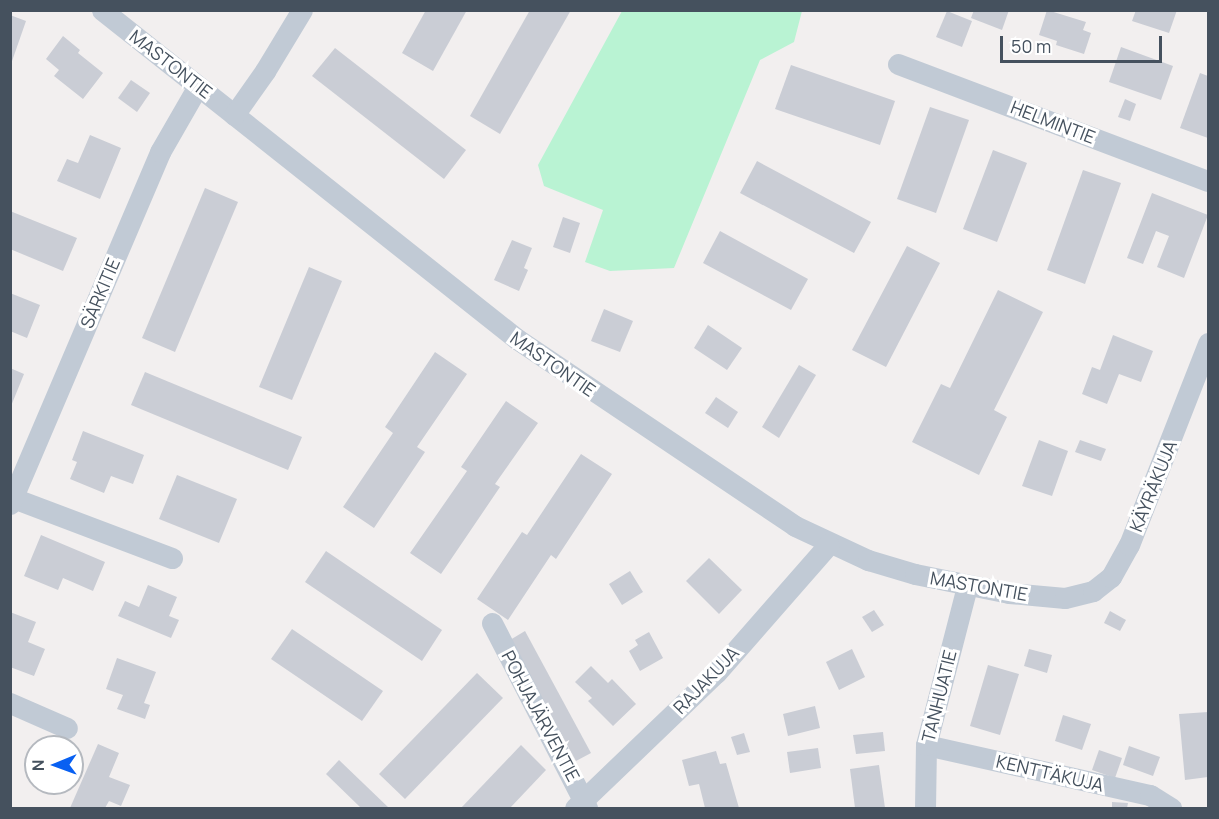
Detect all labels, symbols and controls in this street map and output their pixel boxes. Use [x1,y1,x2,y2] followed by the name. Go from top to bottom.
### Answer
[1003,24,1165,62] scale bar
[126,25,216,103] street label: MASTONTIE
[1011,34,1051,58] text: 50 m
[1008,96,1098,148] street label: HELMINTIE
[76,255,124,331] street label: SÄRKITIE
[506,327,600,401] street label: MASTONTIE
[1125,437,1181,535] street label: KÄYRÄKUJA
[929,567,1029,605] street label: MASTONTIE
[669,642,743,718] street label: RAJAKUJA
[497,647,585,785] street label: POHJAJÄRVENTIE
[917,648,961,744] street label: TANHUATIE
[24,735,84,795] north arrow
[994,750,1106,796] street label: KENTTÄKUJA
[27,759,49,771] text: N

